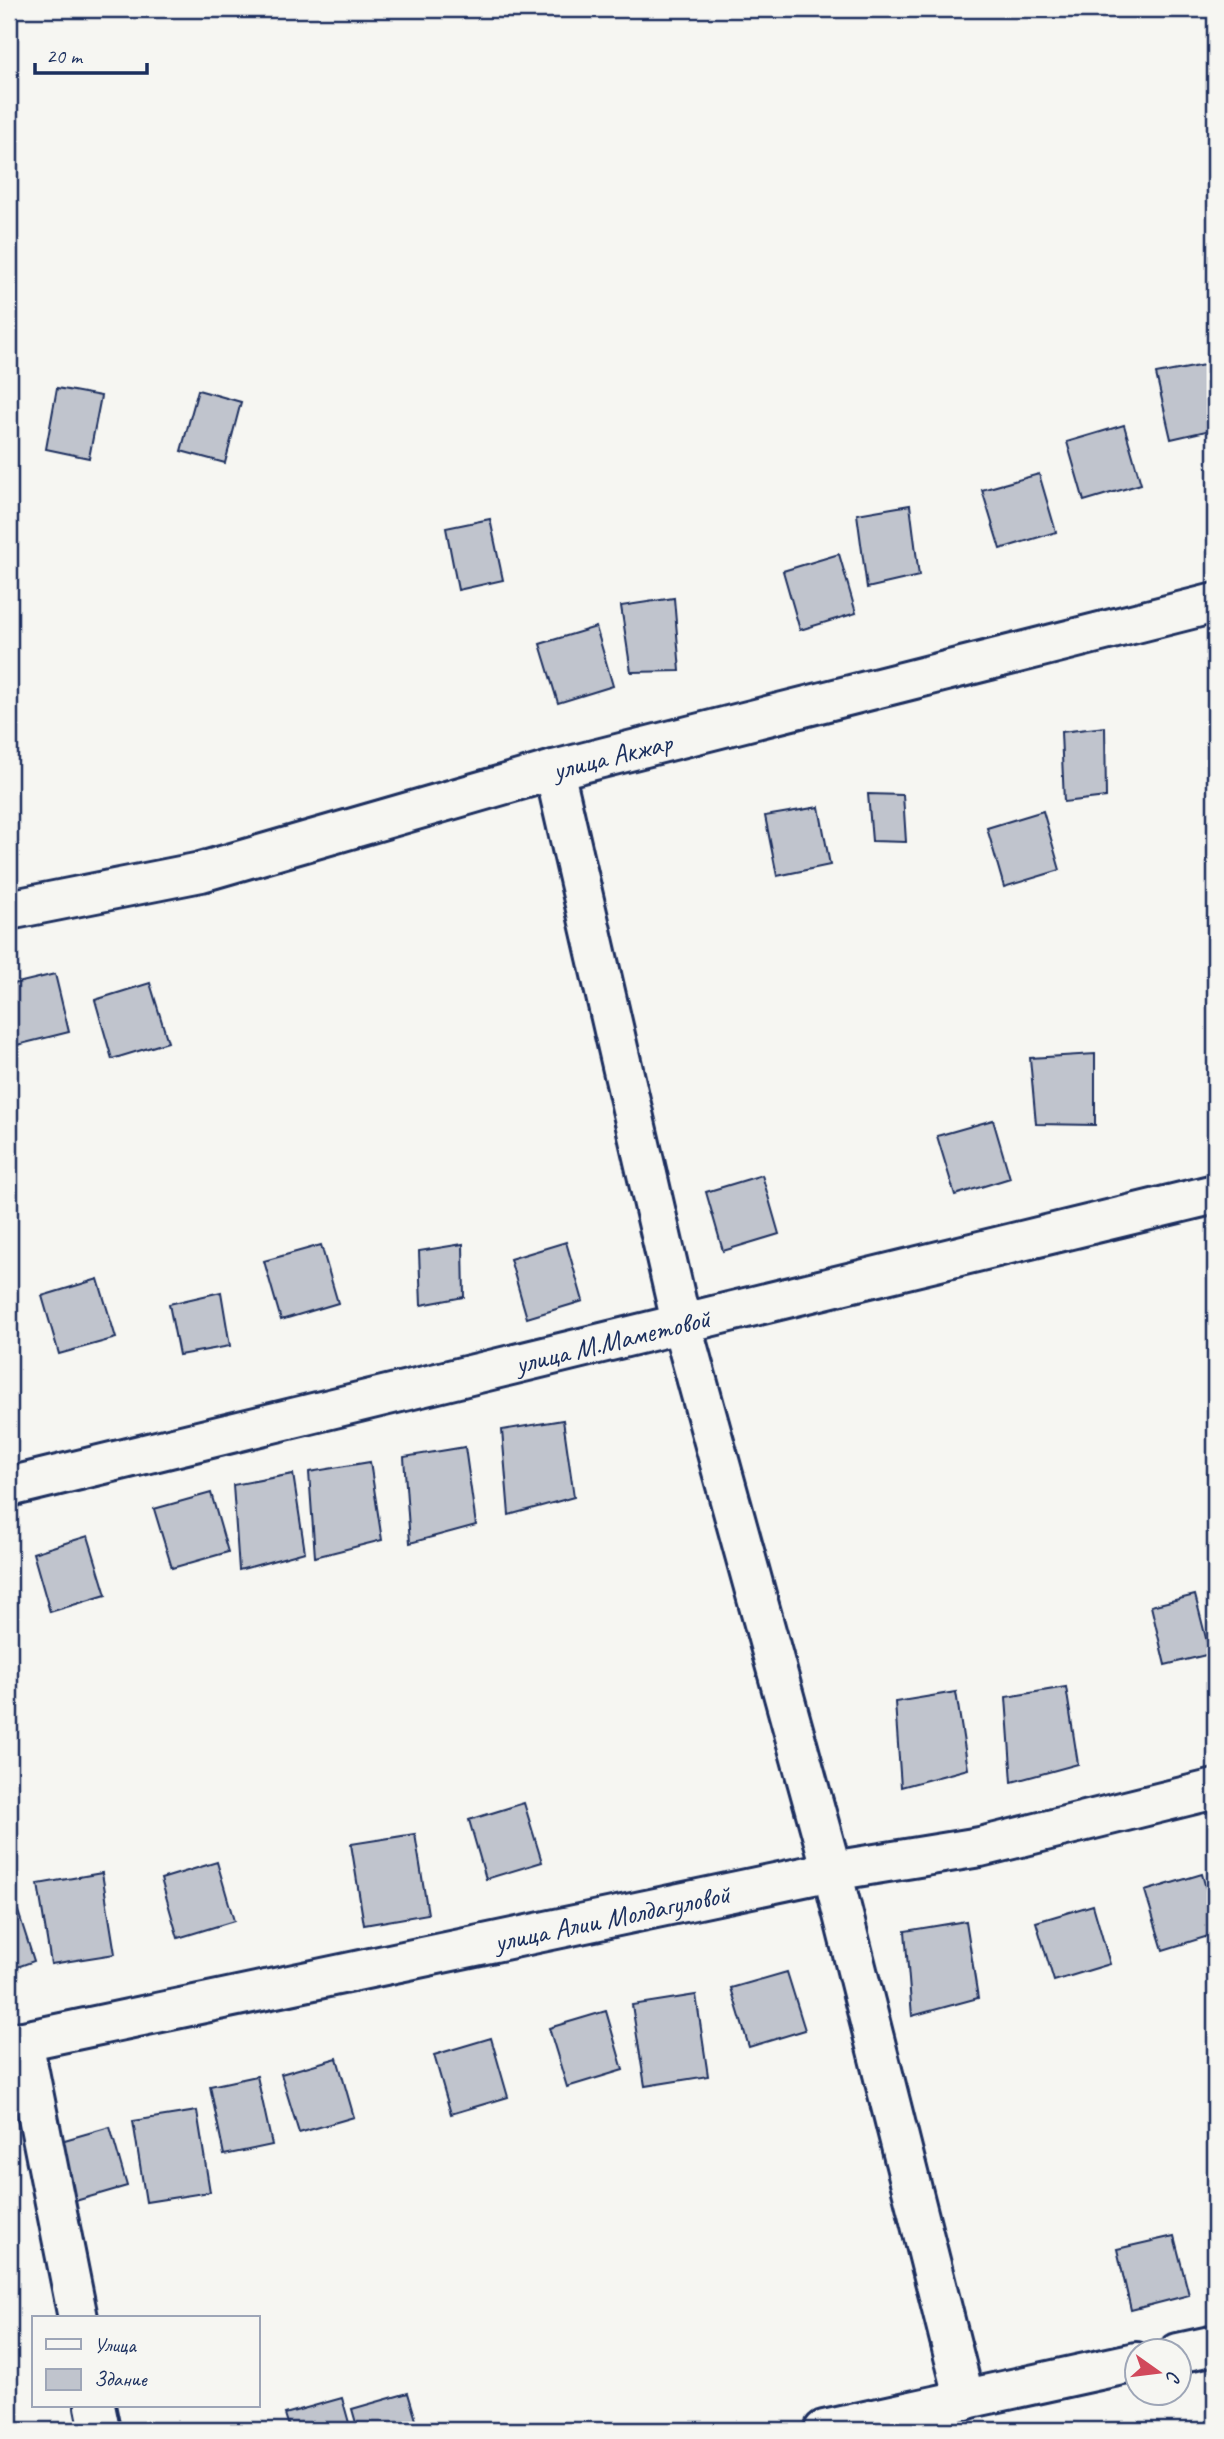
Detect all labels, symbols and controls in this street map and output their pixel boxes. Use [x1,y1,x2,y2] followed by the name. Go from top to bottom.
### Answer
[35,32,147,76] scale bar
[46,43,84,69] text: 20 m
[547,723,677,788] street label: улица Акжар
[510,1300,715,1381] street label: улица М.Маметовой
[489,1875,734,1959] street label: улица Алии Молдагуловой
[32,2316,259,2408] legend
[94,2332,137,2358] text: Улица
[1122,2338,1192,2408] north arrow
[94,2366,148,2392] text: Здание
[1160,2368,1186,2386] text: С

